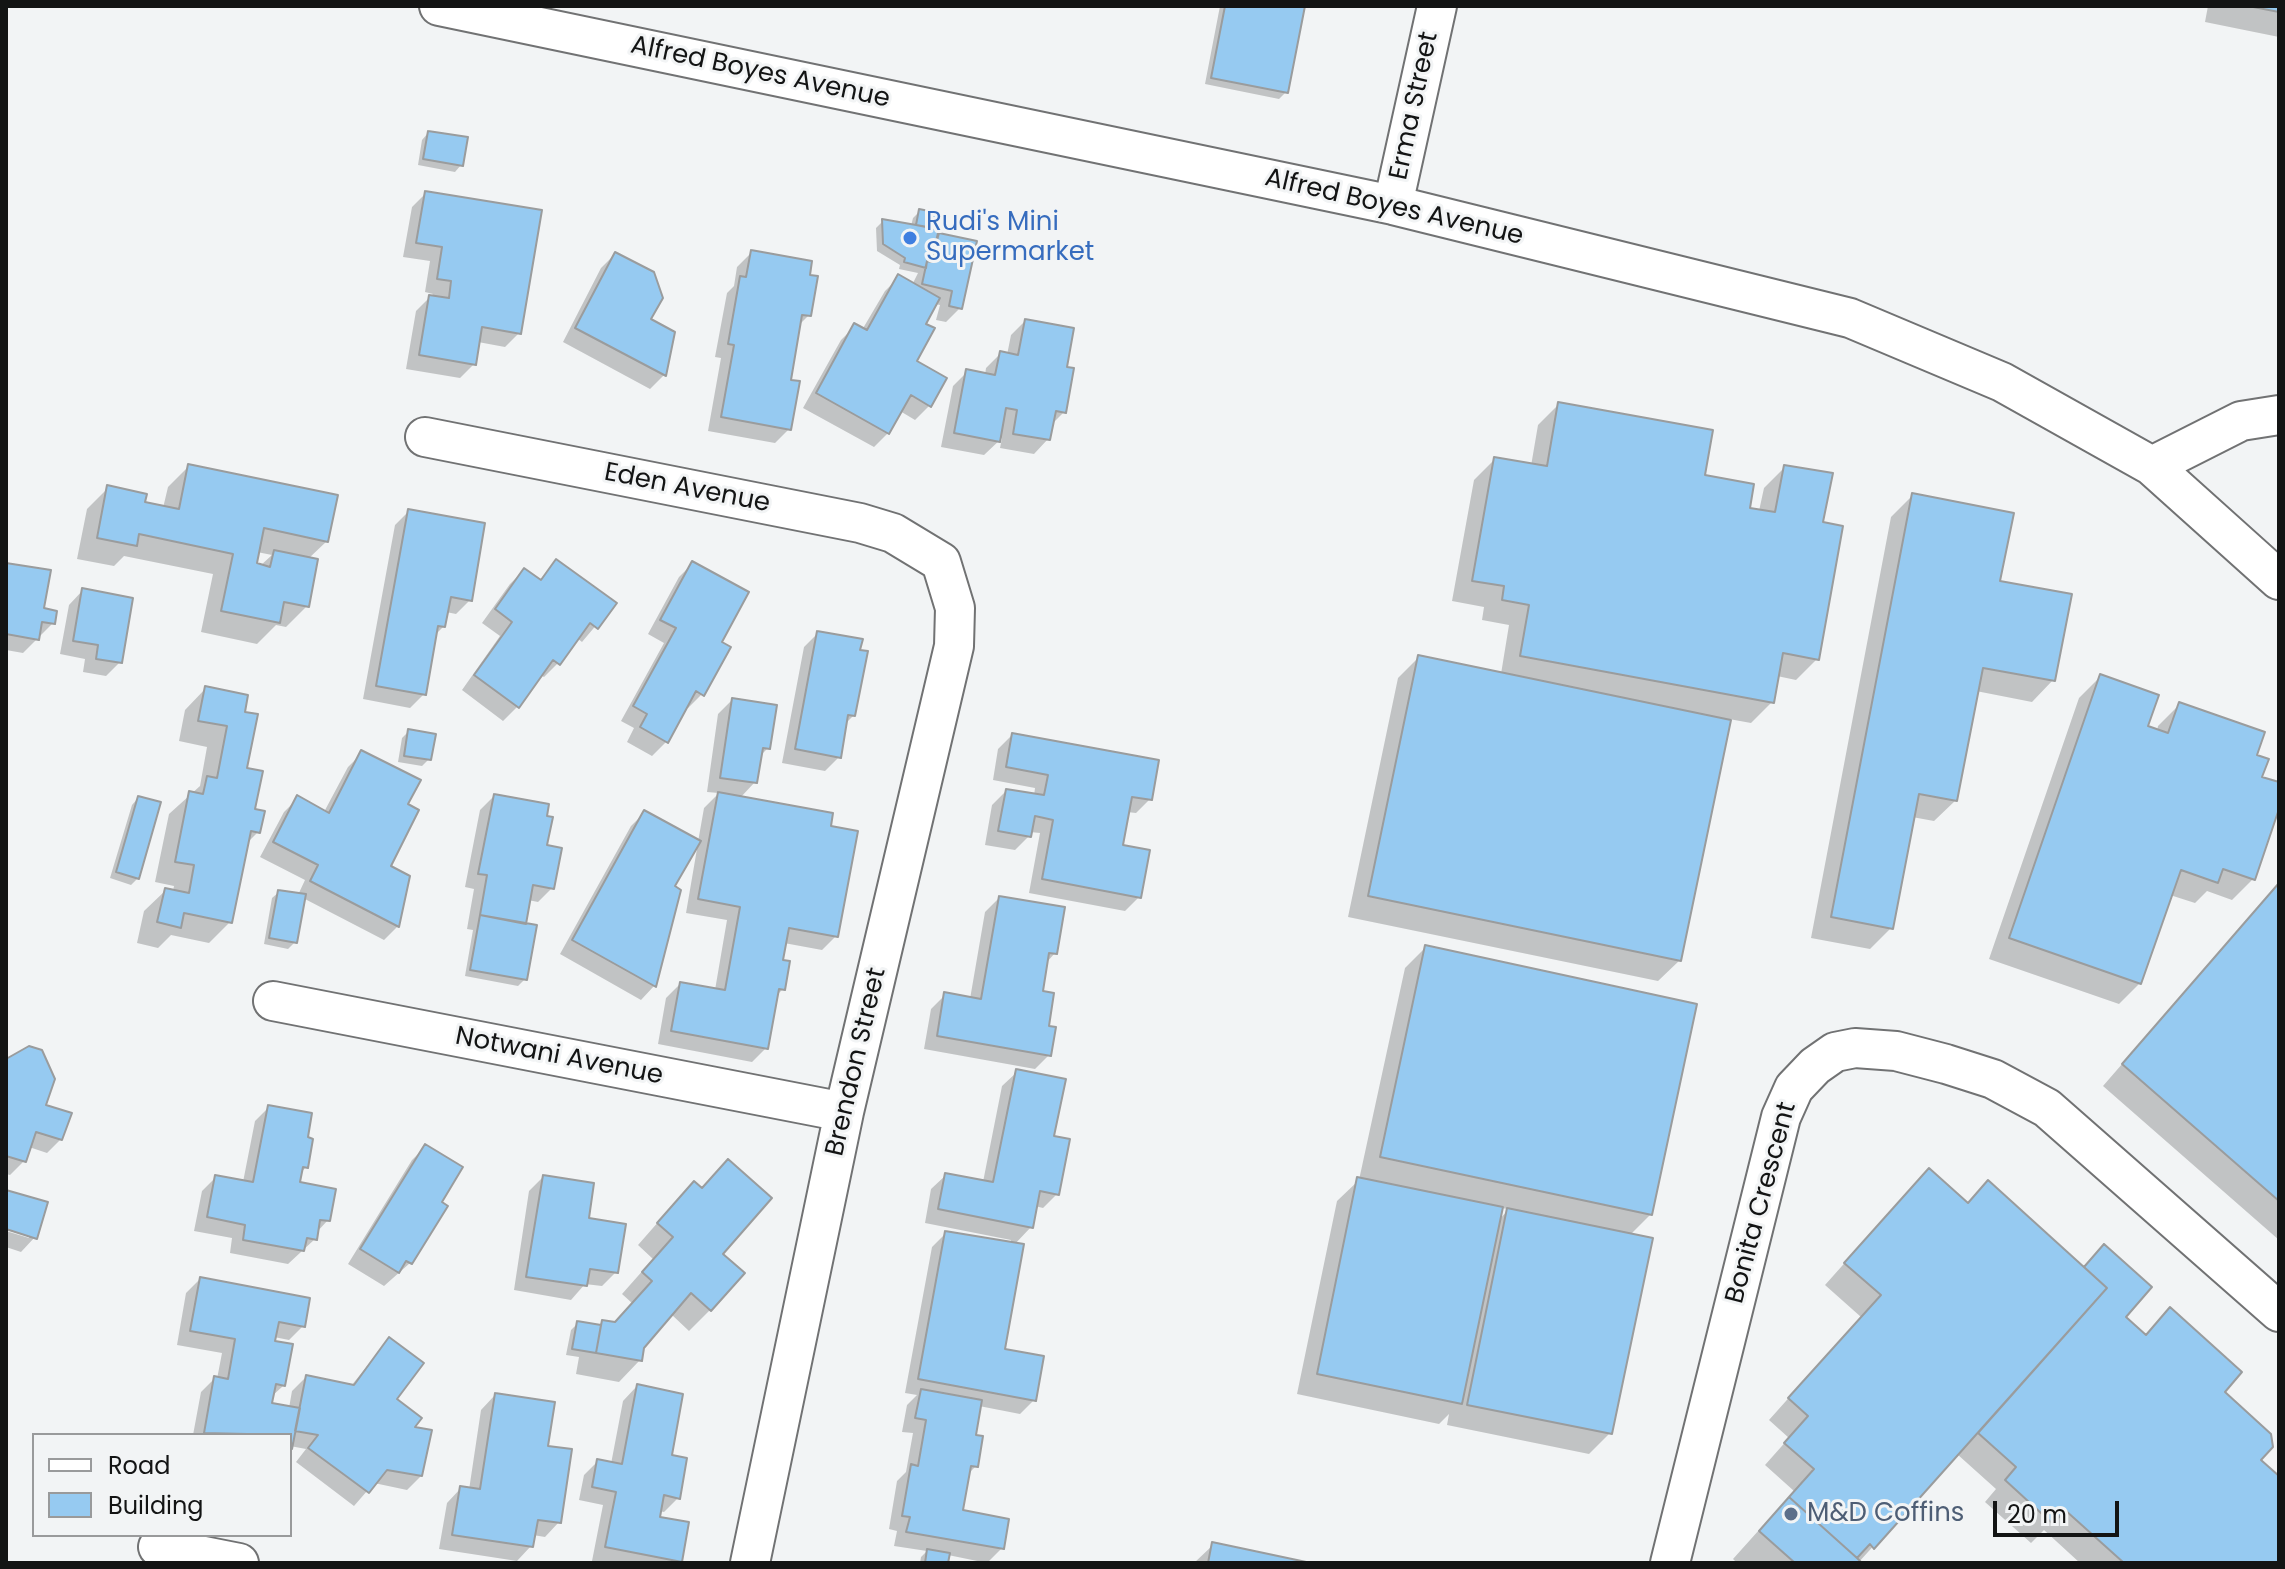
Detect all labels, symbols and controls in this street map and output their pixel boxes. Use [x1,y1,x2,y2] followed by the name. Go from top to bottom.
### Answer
[1384,29,1446,183] street label: Erma Street
[627,30,893,116] street label: Alfred Boyes Avenue
[1262,163,1526,253] street label: Alfred Boyes Avenue
[926,207,1094,268] place label: Rudi's Mini Supermarket
[901,229,919,247] marker: Rudi's Mini Supermarket
[601,458,773,520] street label: Eden Avenue
[820,965,894,1159] street label: Brendon Street
[453,1022,665,1092] street label: Notwani Avenue
[1720,1099,1804,1307] street label: Bonita Crescent
[32,1433,292,1537] legend
[108,1449,170,1482] text: Road
[1997,1485,2123,1535] scale bar
[108,1489,204,1522] text: Building
[1807,1498,1964,1530] place label: M&D Coffins
[2007,1498,2067,1531] text: 20 m
[1782,1505,1800,1523] marker: M&D Coffins

